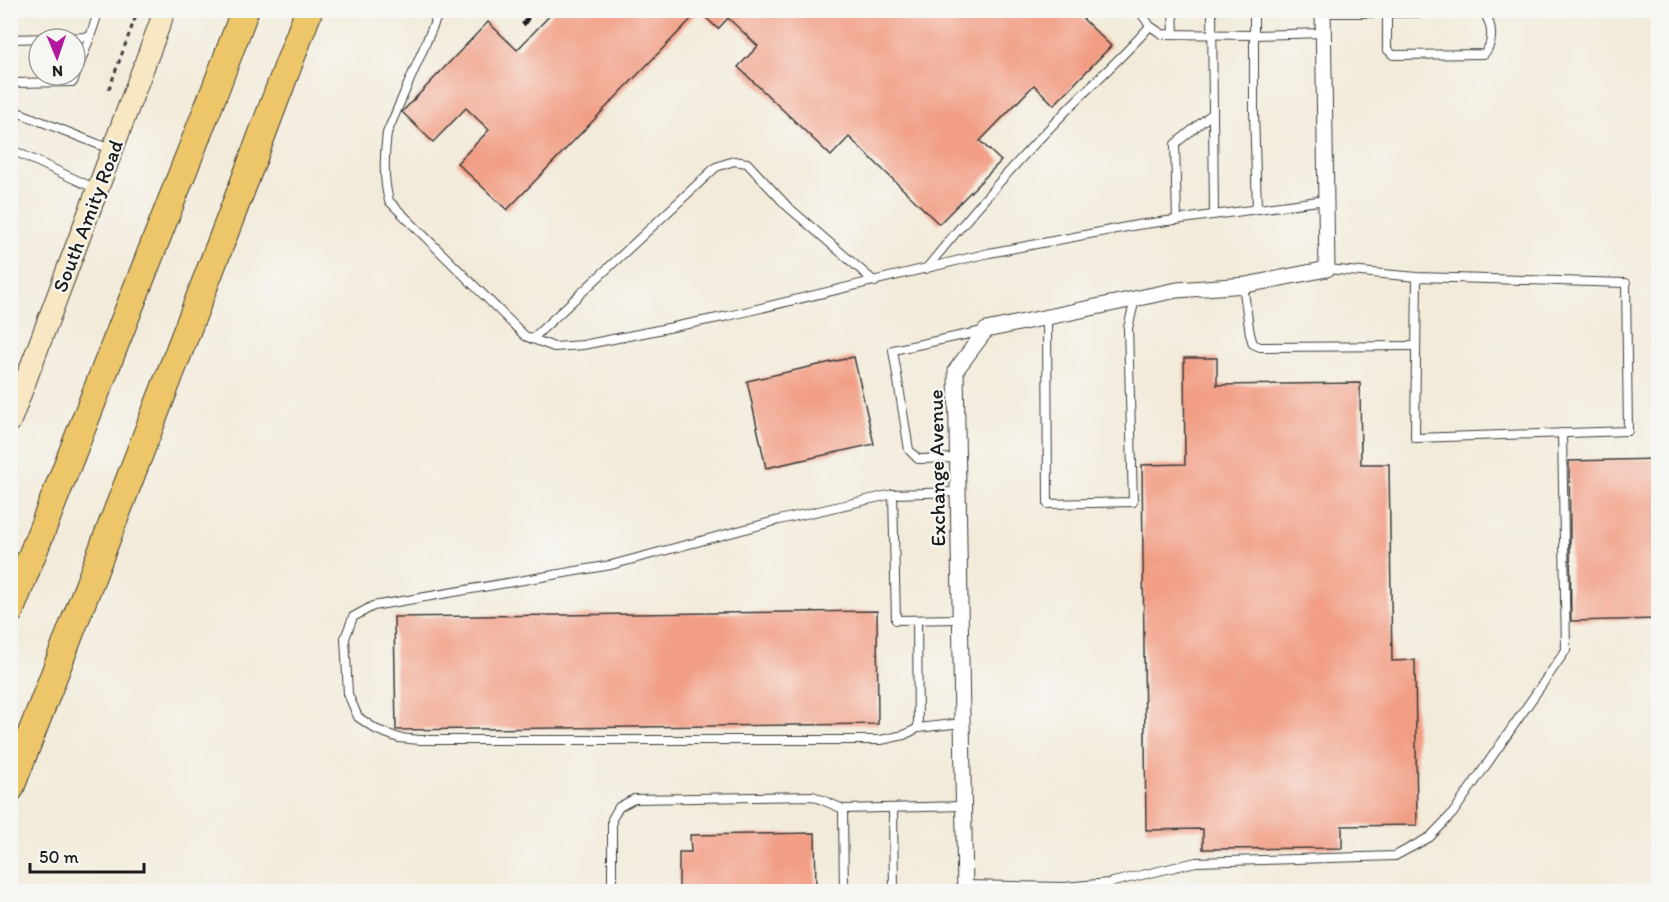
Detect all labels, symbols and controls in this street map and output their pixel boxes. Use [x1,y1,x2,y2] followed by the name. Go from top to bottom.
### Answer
[27,27,87,87] north arrow
[52,62,63,81] text: N
[47,135,128,296] street label: South Amity Road
[923,389,950,547] street label: Exchange Avenue
[30,836,144,874] scale bar
[39,846,79,868] text: 50 m

